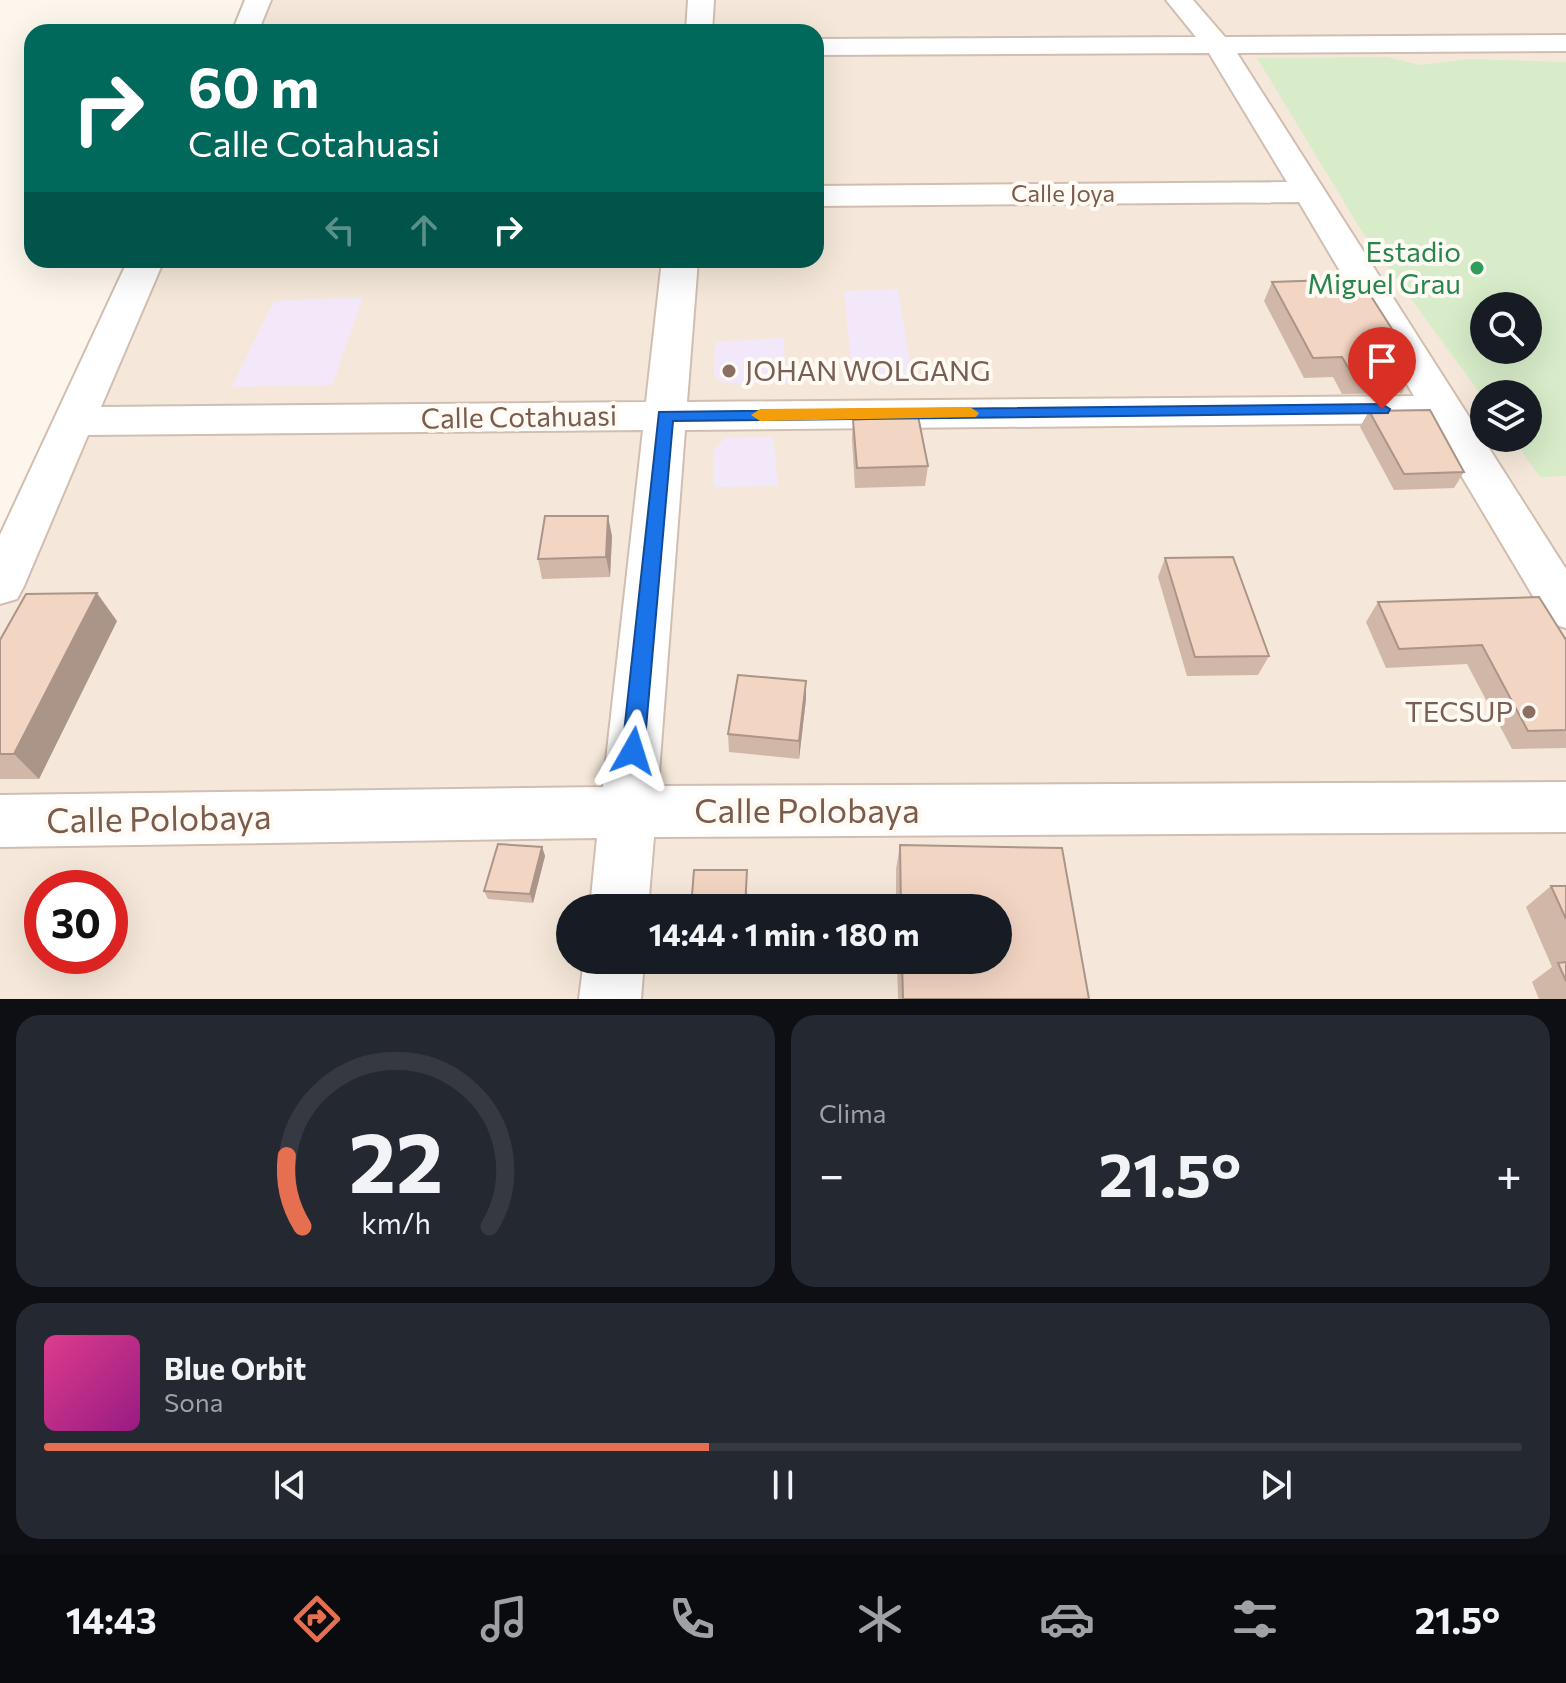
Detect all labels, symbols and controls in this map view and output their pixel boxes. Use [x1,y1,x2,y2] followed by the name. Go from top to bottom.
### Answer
[188,51,319,120] text: 60 m
[56,56,160,160] icon: right
[188,120,440,164] text: Calle Cotahuasi
[1011,178,1115,207] street label: Calle Joya
[318,208,362,252] icon: left
[402,208,446,252] icon: ahead
[486,208,530,252] icon: right
[1307,234,1461,300] place label: Estadio Miguel Grau
[1468,259,1486,277] marker: Estadio Miguel Grau
[1470,292,1542,452] map controls
[1470,292,1542,364] button: search
[1348,327,1416,409] pin
[1360,339,1404,383] icon: arrive
[745,353,991,387] place label: JOHAN WOLGANG
[720,362,738,380] marker: JOHAN WOLGANG
[1470,380,1542,452] button: layers
[421,397,617,435] street label: Calle Cotahuasi
[1405,694,1513,728] place label: TECSUP
[1520,703,1538,721] marker: TECSUP
[591,709,675,793] position arrow
[694,788,920,830] street label: Calle Polobaya
[46,794,272,840] street label: Calle Polobaya
[24,870,128,974] speed limit sign: 30
[649,915,919,952] text: 14:44 · 1 min · 180 m
[819,1097,886,1128] text: Clima
[348,1108,443,1210] text: 22
[1099,1136,1241,1209] text: 21.5°
[819,1146,844,1200] text: −
[1496,1146,1522,1200] text: +
[361,1205,430,1240] text: km/h
[164,1349,306,1386] text: Blue Orbit
[164,1386,223,1417] text: Sona
[268,1463,312,1507] icon: previous
[761,1463,805,1507] icon: pause
[1254,1463,1298,1507] icon: next
[289,1591,345,1647] icon: directions
[476,1591,532,1647] icon: music
[664,1591,720,1647] icon: phone
[852,1591,908,1647] icon: climate
[1039,1591,1095,1647] icon: car
[1227,1591,1283,1647] icon: filters
[66,1597,157,1641] text: 14:43
[1415,1597,1500,1641] text: 21.5°

